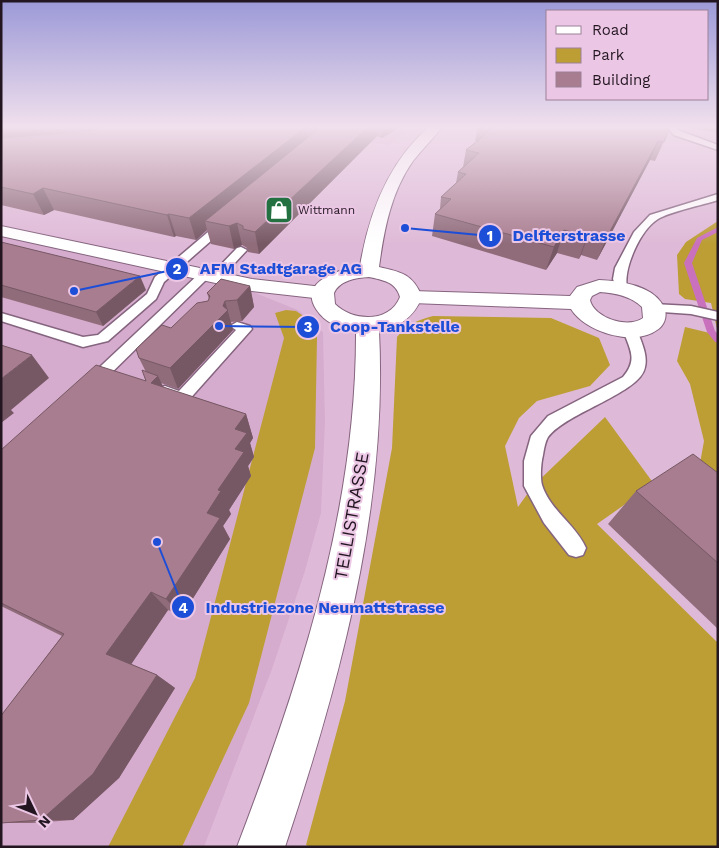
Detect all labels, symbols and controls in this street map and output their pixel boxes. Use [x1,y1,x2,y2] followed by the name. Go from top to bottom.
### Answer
[546,10,709,100] legend
[592,21,629,39] text: Road
[592,46,625,64] text: Park
[592,71,650,89] text: Building
[264,195,294,225] shop icon: Wittmann
[298,203,355,217] place label: Wittmann
[477,220,635,251] callout: Delfterstrasse
[513,226,625,245] text: Delfterstrasse
[487,227,493,245] text: 1
[165,253,372,284] callout: AFM Stadtgarage AG
[200,259,362,278] text: AFM Stadtgarage AG
[173,260,182,278] text: 2
[295,311,470,342] callout: Coop-Tankstelle
[330,317,460,336] text: Coop-Tankstelle
[304,318,313,336] text: 3
[329,450,373,582] street label: TELLISTRASSE
[170,592,454,623] callout: Industriezone Neumattstrasse
[206,598,445,617] text: Industriezone Neumattstrasse
[178,599,188,617] text: 4
[10,788,60,838] north arrow
[35,813,54,831] text: N

